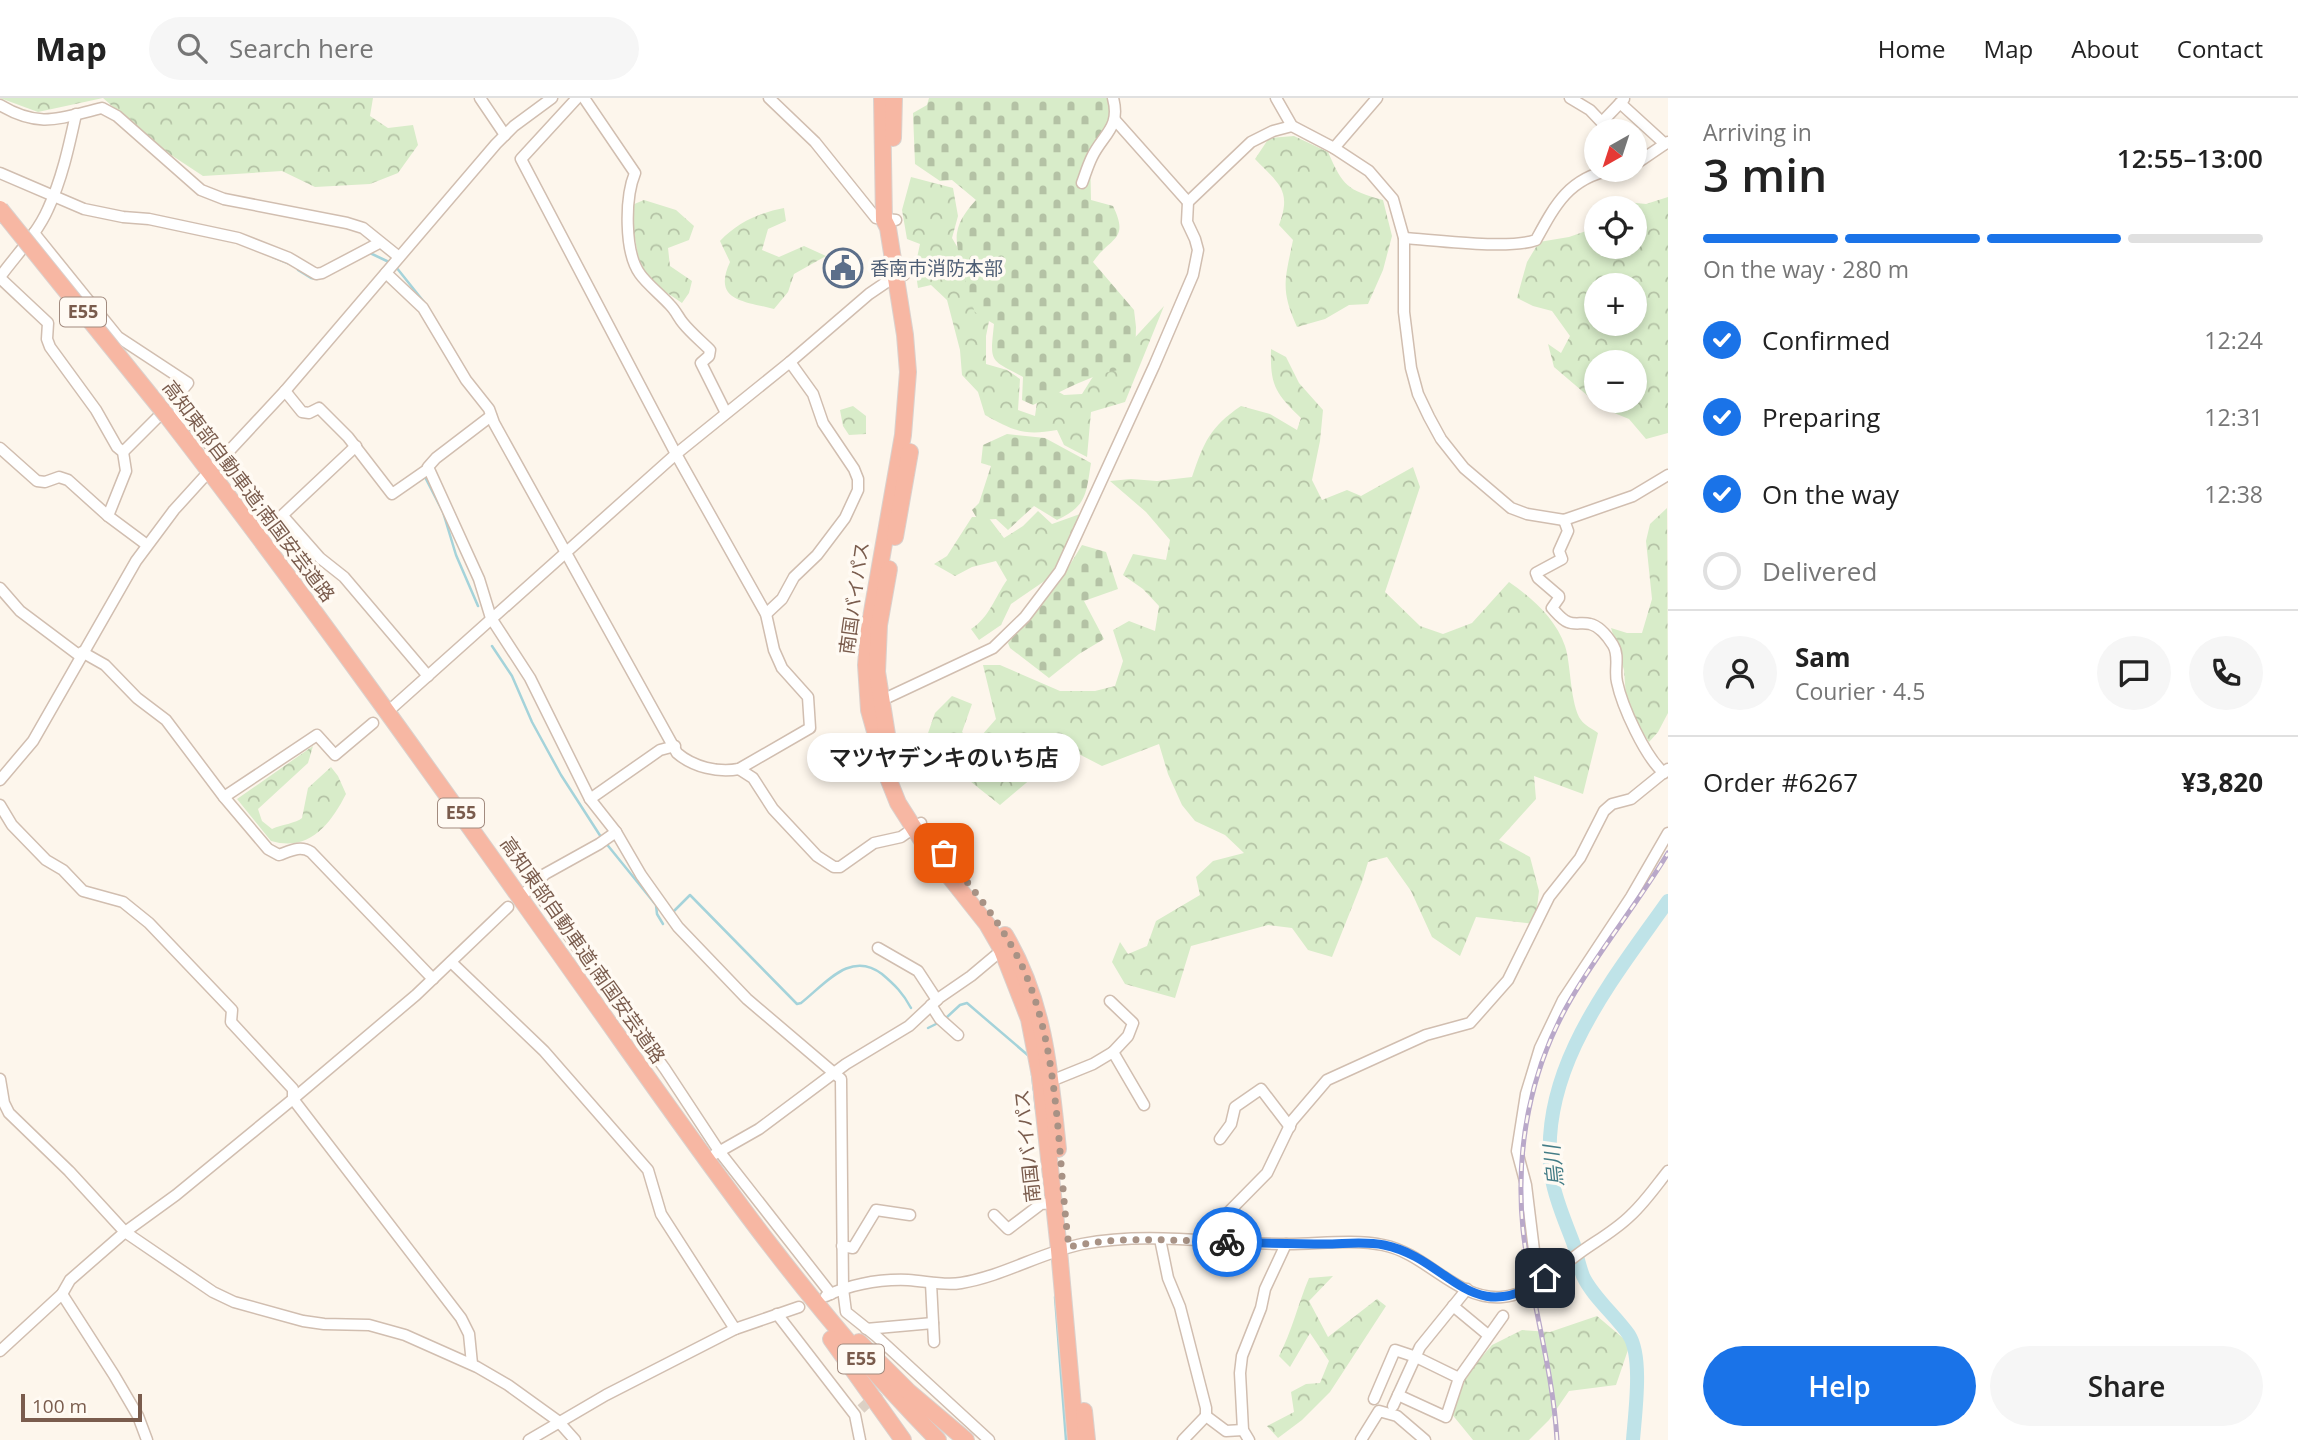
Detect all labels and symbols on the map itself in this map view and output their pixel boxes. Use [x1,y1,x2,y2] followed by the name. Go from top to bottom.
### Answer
[1584,119,1647,182] north arrow
[822,247,864,289] public building icon: 香南市消防本部
[870,255,1003,281] place label: 香南市消防本部
[60,298,106,327] road number: E55
[157,375,341,607] street label: 高知東部自動車道;南国安芸道路
[833,540,875,656] street label: 南国バイパス
[808,734,1080,783] callout: マツヤデンキのいち店
[438,798,484,828] road number: E55
[914,823,974,883] pin
[495,832,671,1068] street label: 高知東部自動車道;南国安芸道路
[1008,1088,1046,1204] street label: 南国バイパス
[1537,1142,1569,1188] water label: 烏川
[1192,1207,1262,1277] courier
[1515,1248,1575,1308] pin
[838,1344,884,1374] road number: E55
[21,1391,142,1423] scale bar

